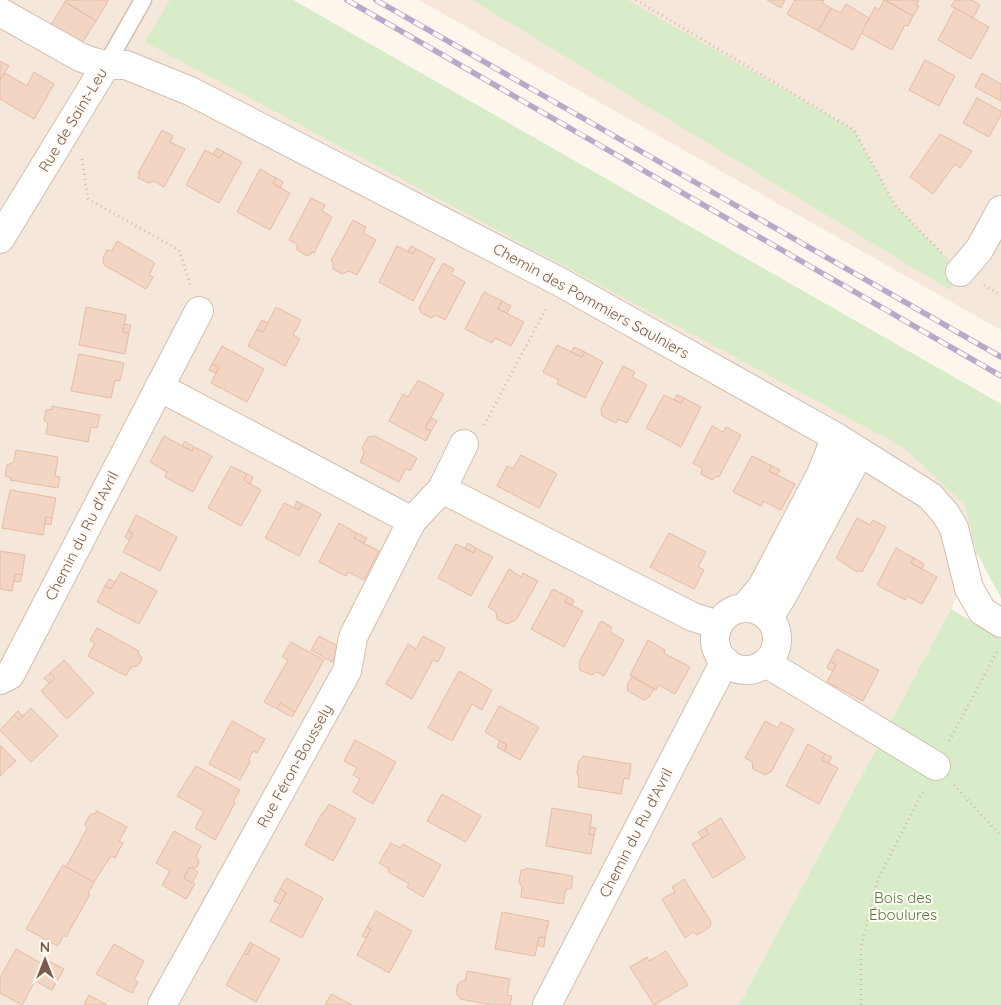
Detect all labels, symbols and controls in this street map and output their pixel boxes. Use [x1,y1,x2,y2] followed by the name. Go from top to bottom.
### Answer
[34,64,111,175] street label: Rue de Saint-Leu
[490,239,693,363] street label: Chemin des Pommiers Saulniers
[41,468,122,604] street label: Chemin du Ru d'Avril
[253,701,336,831] street label: Rue Féron-Boussely
[595,765,676,901] street label: Chemin du Ru d'Avril
[869,888,937,924] park label: Bois des Éboulures
[20,935,70,985] north arrow
[40,938,50,956] text: N

